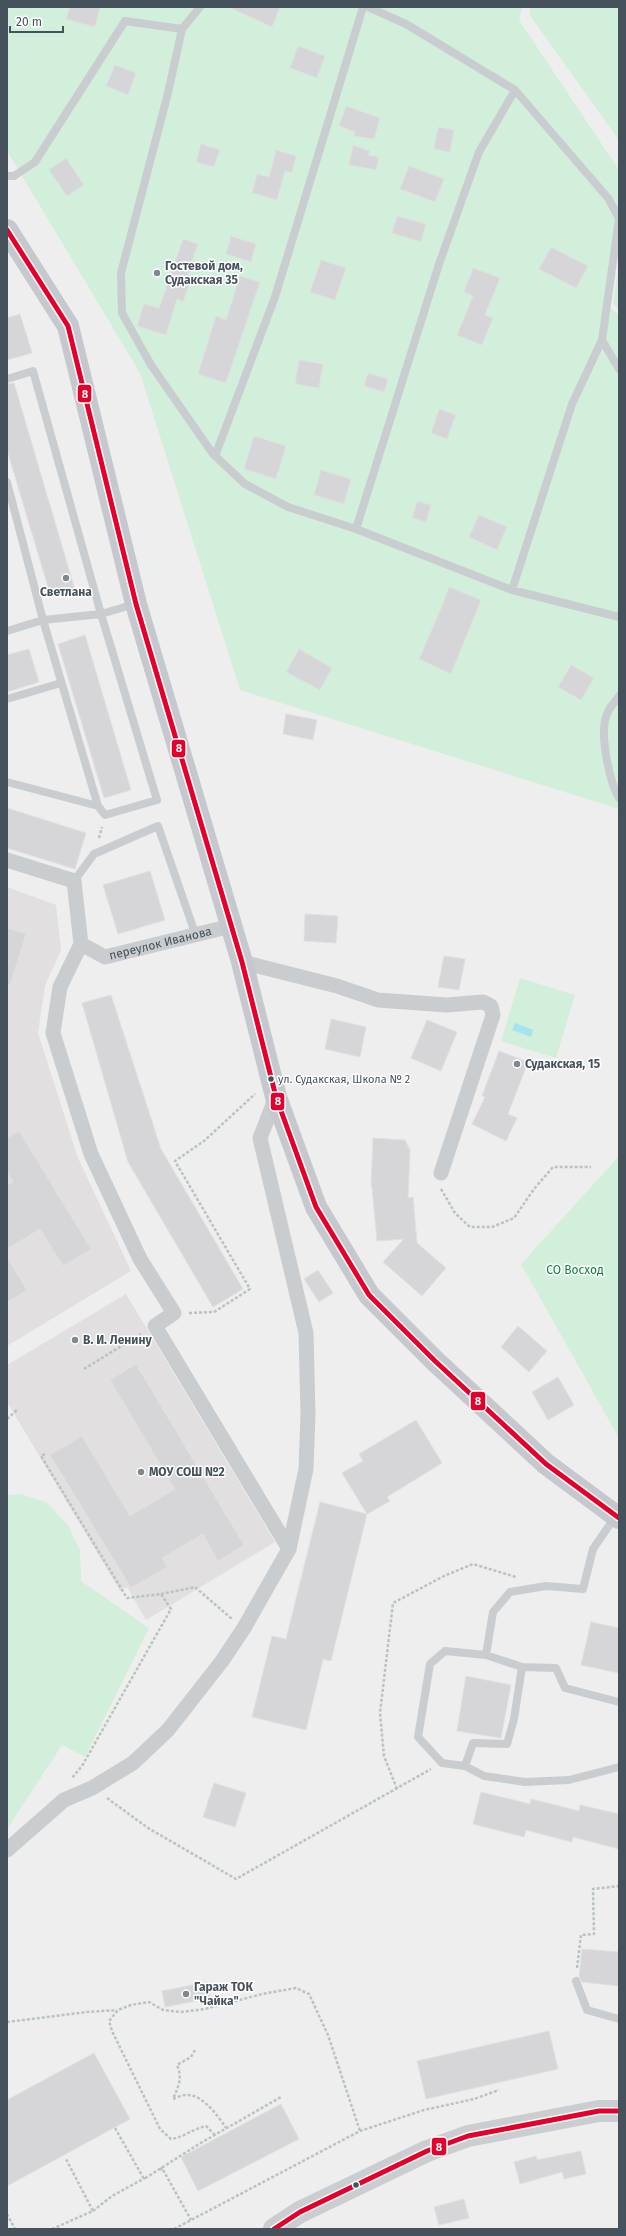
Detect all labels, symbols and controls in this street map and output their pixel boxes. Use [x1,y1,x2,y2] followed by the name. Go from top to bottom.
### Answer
[10,8,63,34] scale bar
[16,15,42,29] text: 20 m
[165,259,243,287] place label: Гостевой дом, Судакская 35
[152,268,162,278] marker: Гостевой дом, Судакская 35
[77,384,92,403] line badge: 8
[82,388,89,401] text: 8
[61,573,71,583] marker: Светлана
[40,585,92,599] place label: Светлана
[171,739,186,758] line badge: 8
[176,742,183,755] text: 8
[108,924,213,963] street label: переулок Иванова
[525,1057,601,1071] place label: Судакская, 15
[512,1059,522,1069] marker: Судакская, 15
[278,1073,410,1086] place label: ул. Судакская, Школа № 2
[266,1074,276,1084] marker: ул. Судакская, Школа № 2
[270,1092,285,1111] line badge: 8
[275,1095,282,1108] text: 8
[546,1263,604,1277] park label: СО Восход
[83,1333,152,1347] place label: В. И. Ленину
[70,1335,80,1345] marker: В. И. Ленину
[470,1391,486,1411] line badge: 8
[475,1395,482,1408] text: 8
[149,1465,225,1479] place label: МОУ СОШ №2
[136,1467,146,1477] marker: МОУ СОШ №2
[194,1980,253,2008] place label: Гараж ТОК "Чайка"
[181,1989,191,1999] marker: Гараж ТОК "Чайка"
[431,2137,447,2156] line badge: 8
[436,2141,443,2154] text: 8
[351,2180,361,2190] unlabelled marker

